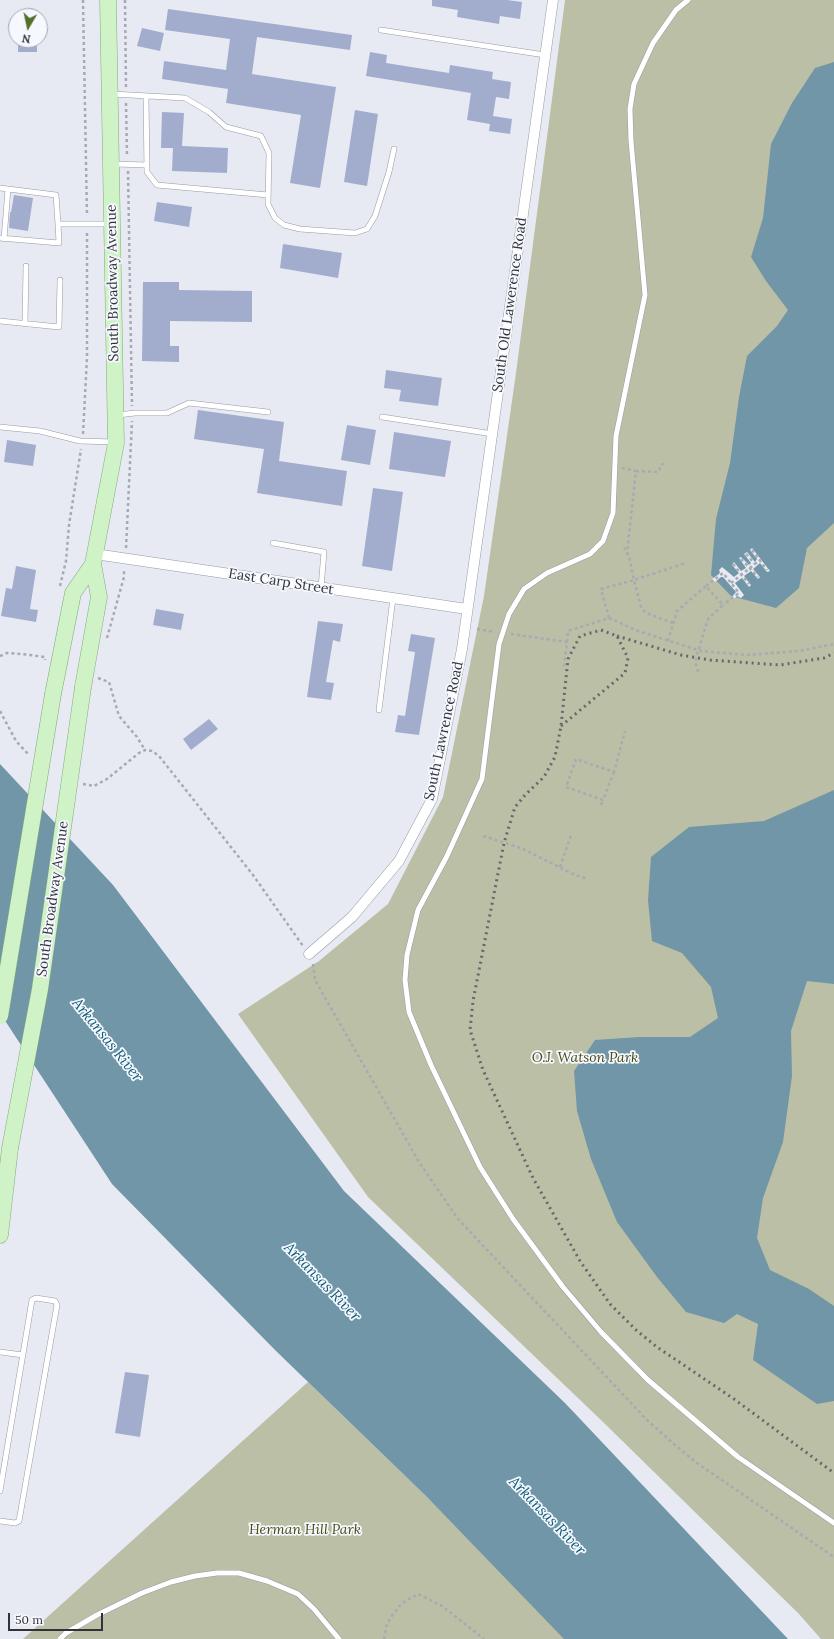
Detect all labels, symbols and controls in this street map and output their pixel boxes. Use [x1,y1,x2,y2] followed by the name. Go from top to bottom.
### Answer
[8,8,48,48] north arrow
[21,31,32,46] text: N
[103,204,123,362] street label: South Broadway Avenue
[489,217,531,393] street label: South Old Lawerence Road
[227,565,335,599] street label: East Carp Street
[421,660,467,802] street label: South Lawrence Road
[34,820,72,978] street label: South Broadway Avenue
[68,995,146,1085] water label: Arkansas River
[532,1050,638,1066] park label: O.J. Watson Park
[280,1239,364,1325] water label: Arkansas River
[505,1473,589,1559] water label: Arkansas River
[249,1522,361,1538] park label: Herman Hill Park
[10,1605,105,1631] scale bar
[15,1612,43,1627] text: 50 m

